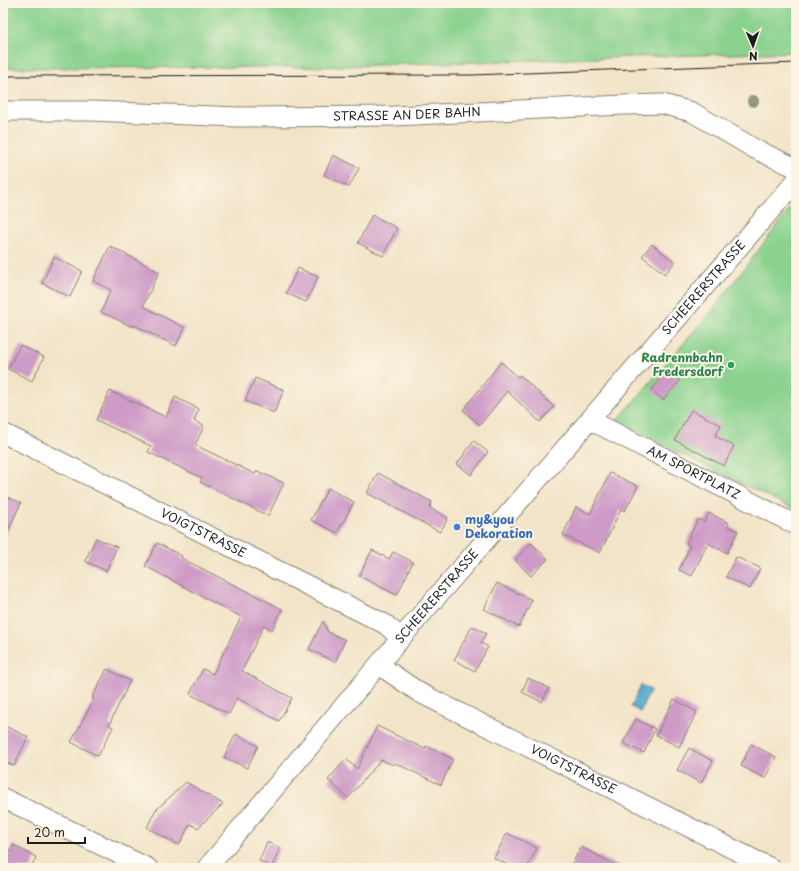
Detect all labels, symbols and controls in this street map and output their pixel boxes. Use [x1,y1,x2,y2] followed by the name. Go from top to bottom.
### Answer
[733,26,773,66] north arrow
[748,48,758,65] text: N
[333,102,481,124] street label: STRASSE AN DER BAHN
[657,236,749,338] street label: SCHEERERSTRASSE
[641,348,725,380] place label: Radrennbahn Fredersdorf
[726,360,736,370] marker: Radrennbahn Fredersdorf
[644,440,744,503] street label: AM SPORTPLATZ
[158,503,250,561] street label: VOIGTSTRASSE
[465,510,533,542] place label: my&you Dekoration
[452,522,462,532] marker: my&you Dekoration
[390,544,482,647] street label: SCHEERERSTRASSE
[528,740,620,798] street label: VOIGTSTRASSE
[28,819,85,845] scale bar
[34,823,65,841] text: 20 m

